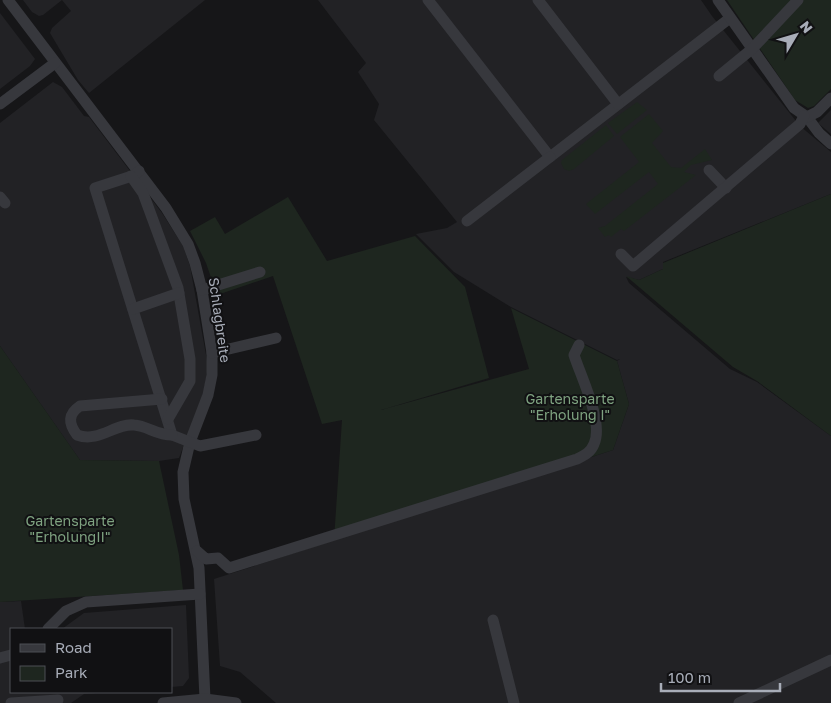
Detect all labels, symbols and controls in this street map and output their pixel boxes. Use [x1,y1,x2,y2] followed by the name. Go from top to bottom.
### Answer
[771,10,821,60] north arrow
[797,17,817,36] text: N
[206,276,234,364] street label: Schlagbreite
[525,390,615,423] park label: Gartensparte "Erholung I"
[25,512,115,545] park label: Gartensparte "ErholungII"
[10,628,172,693] legend
[55,638,92,656] text: Road
[661,660,780,692] scale bar
[55,663,88,681] text: Park
[668,668,711,686] text: 100 m

